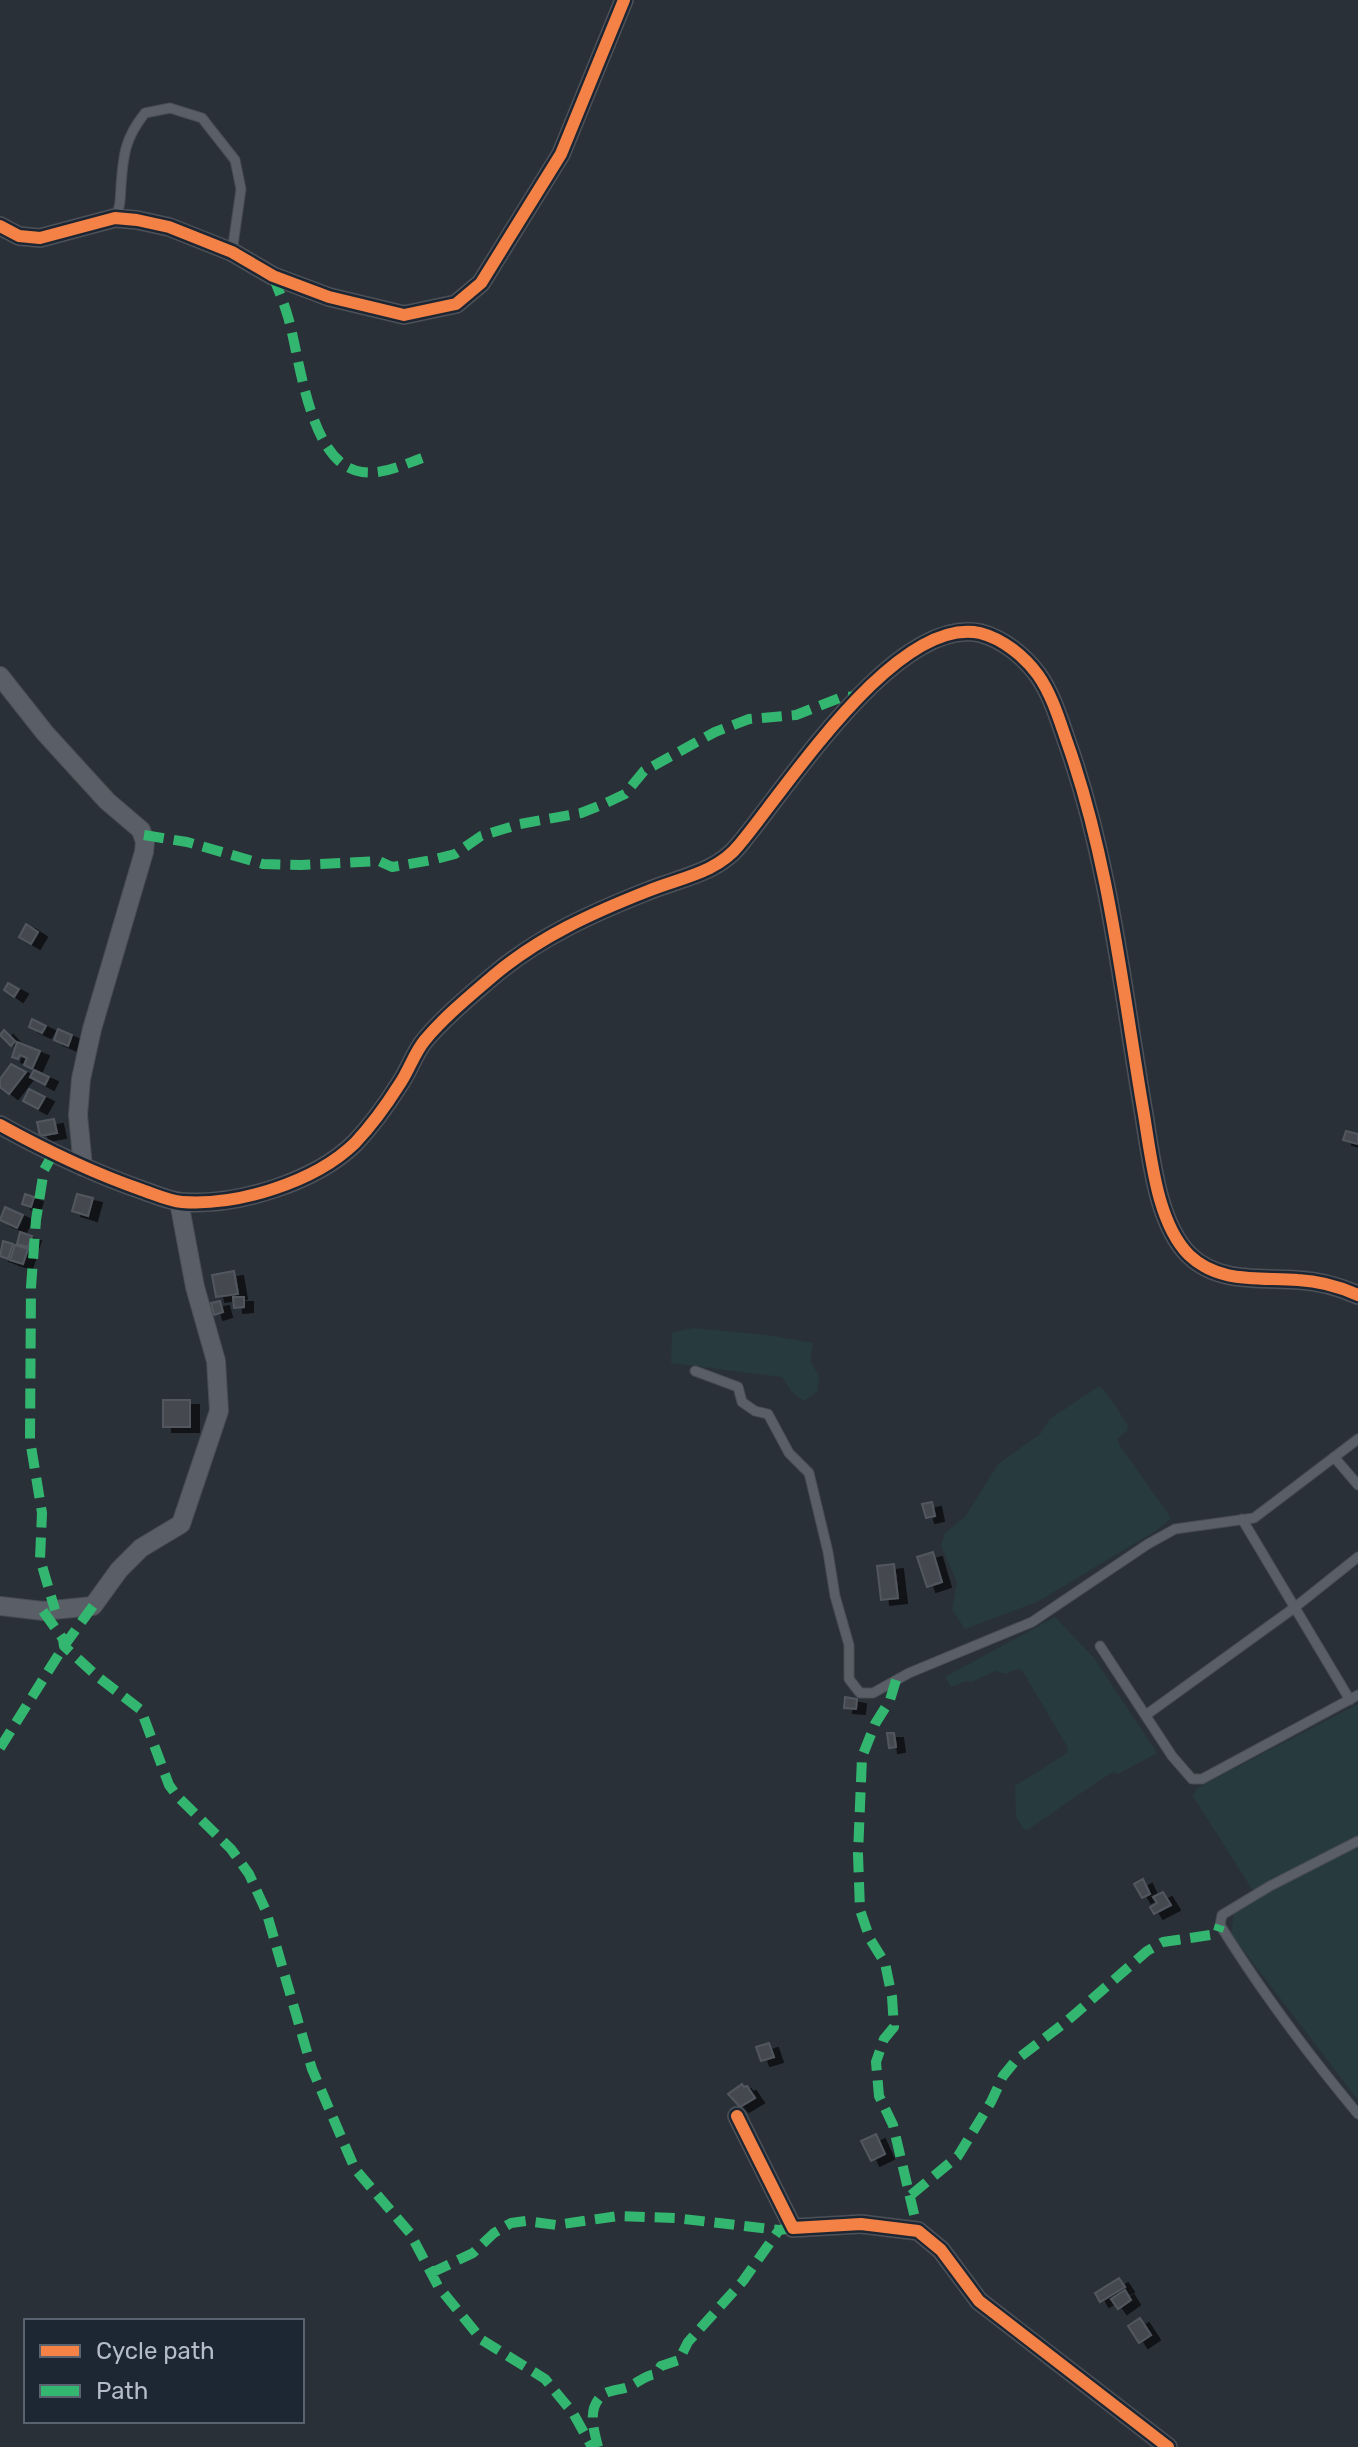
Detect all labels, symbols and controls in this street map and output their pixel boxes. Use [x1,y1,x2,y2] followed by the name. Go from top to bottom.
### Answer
[24,2319,304,2423] legend
[96,2337,215,2365] text: Cycle path
[96,2377,148,2405] text: Path

